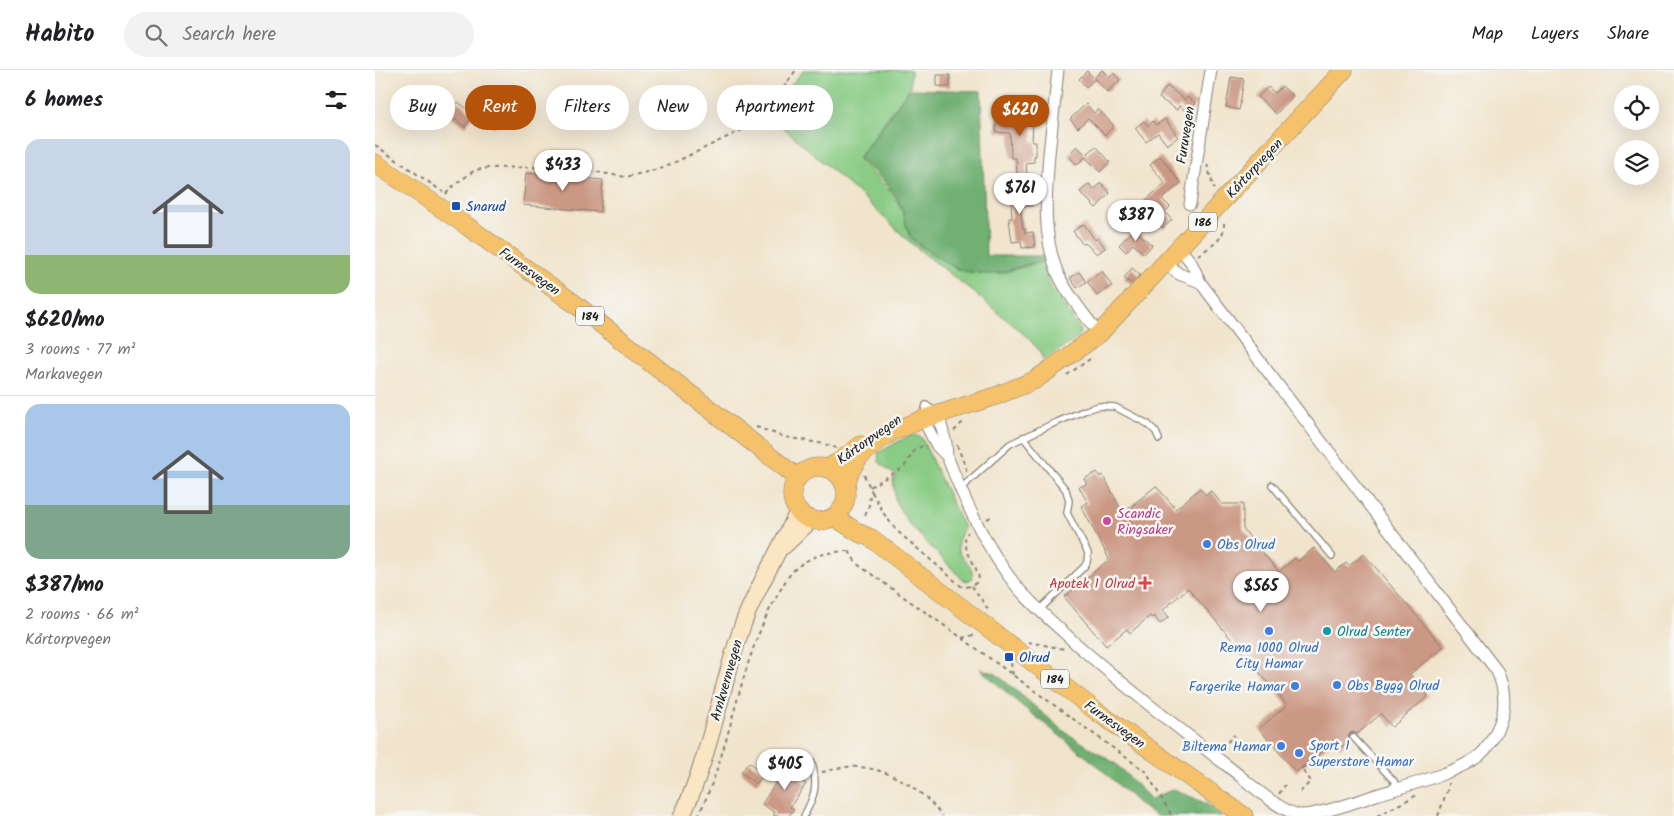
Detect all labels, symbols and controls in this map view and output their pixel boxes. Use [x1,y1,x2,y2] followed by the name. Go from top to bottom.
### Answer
[124,12,474,57] search box
[25,15,94,54] text: Habito
[182,20,276,50] text: Search here
[1472,20,1503,49] text: Map
[1531,20,1579,49] text: Layers
[1607,20,1649,49] text: Share
[142,21,170,49] icon: search
[25,84,103,117] text: 6 homes
[390,85,455,130] chip: Buy
[465,85,536,130] chip: Rent
[546,85,629,130] chip: Filters
[639,85,707,130] chip: New
[717,85,833,130] chip: Apartment
[1614,85,1659,185] map controls
[1614,85,1659,130] button: locate
[322,86,350,114] icon: filters
[990,94,1050,137] pin: $620
[1002,98,1038,123] text: $620
[1171,105,1201,166] street label: Furuvegen
[1221,134,1288,204] street label: Kårtorpvegen
[1614,140,1659,185] button: layers
[533,150,593,192] pin: $433
[545,153,581,178] text: $433
[143,171,233,261] icon: home
[990,172,1050,215] pin: $761
[1005,176,1035,201] text: $761
[466,196,507,218] place label: Snarud
[450,200,462,212] marker: Snarud
[1106,200,1166,242] pin: $387
[1118,203,1154,228] text: $387
[1189,212,1217,232] road number: 186
[494,242,565,302] street label: Furnesvegen
[25,304,105,337] text: $620/mo
[576,307,604,326] road number: 184
[25,337,135,362] text: 3 rooms · 77 m²
[25,362,103,387] text: Markavegen
[832,409,907,470] street label: Kårtorpvegen
[143,437,233,527] icon: home
[1117,503,1174,541] place label: Scandic Ringsaker
[1101,515,1113,527] marker: Scandic Ringsaker
[1217,534,1276,556] place label: Obs Olrud
[1201,538,1213,550] marker: Obs Olrud
[25,569,104,602] text: $387/mo
[1231,570,1291,613] pin: $565
[1049,573,1136,595] place label: Apotek 1 Olrud
[1244,574,1278,599] text: $565
[1139,577,1151,589] marker: Apotek 1 Olrud
[25,602,139,627] text: 2 rooms · 66 m²
[1337,621,1412,643] place label: Olrud Senter
[1263,625,1275,637] marker: Rema 1000 Olrud City Hamar
[1321,625,1333,637] marker: Olrud Senter
[25,627,111,652] text: Kårtorpvegen
[705,637,749,724] street label: Arnkvernvegen
[1219,637,1320,675] place label: Rema 1000 Olrud City Hamar
[1019,647,1050,669] place label: Olrud
[1003,651,1015,663] marker: Olrud
[1041,670,1069,688] road number: 184
[1347,675,1440,697] place label: Obs Bygg Olrud
[1189,676,1286,698] place label: Fargerike Hamar
[1331,679,1343,691] marker: Obs Bygg Olrud
[1289,680,1301,692] marker: Fargerike Hamar
[1079,695,1150,755] street label: Furnesvegen
[1309,735,1415,773] place label: Sport 1 Superstore Hamar
[1182,736,1272,758] place label: Biltema Hamar
[1275,740,1287,752] marker: Biltema Hamar
[1293,747,1305,759] marker: Sport 1 Superstore Hamar
[755,748,815,791] pin: $405
[768,752,802,777] text: $405

